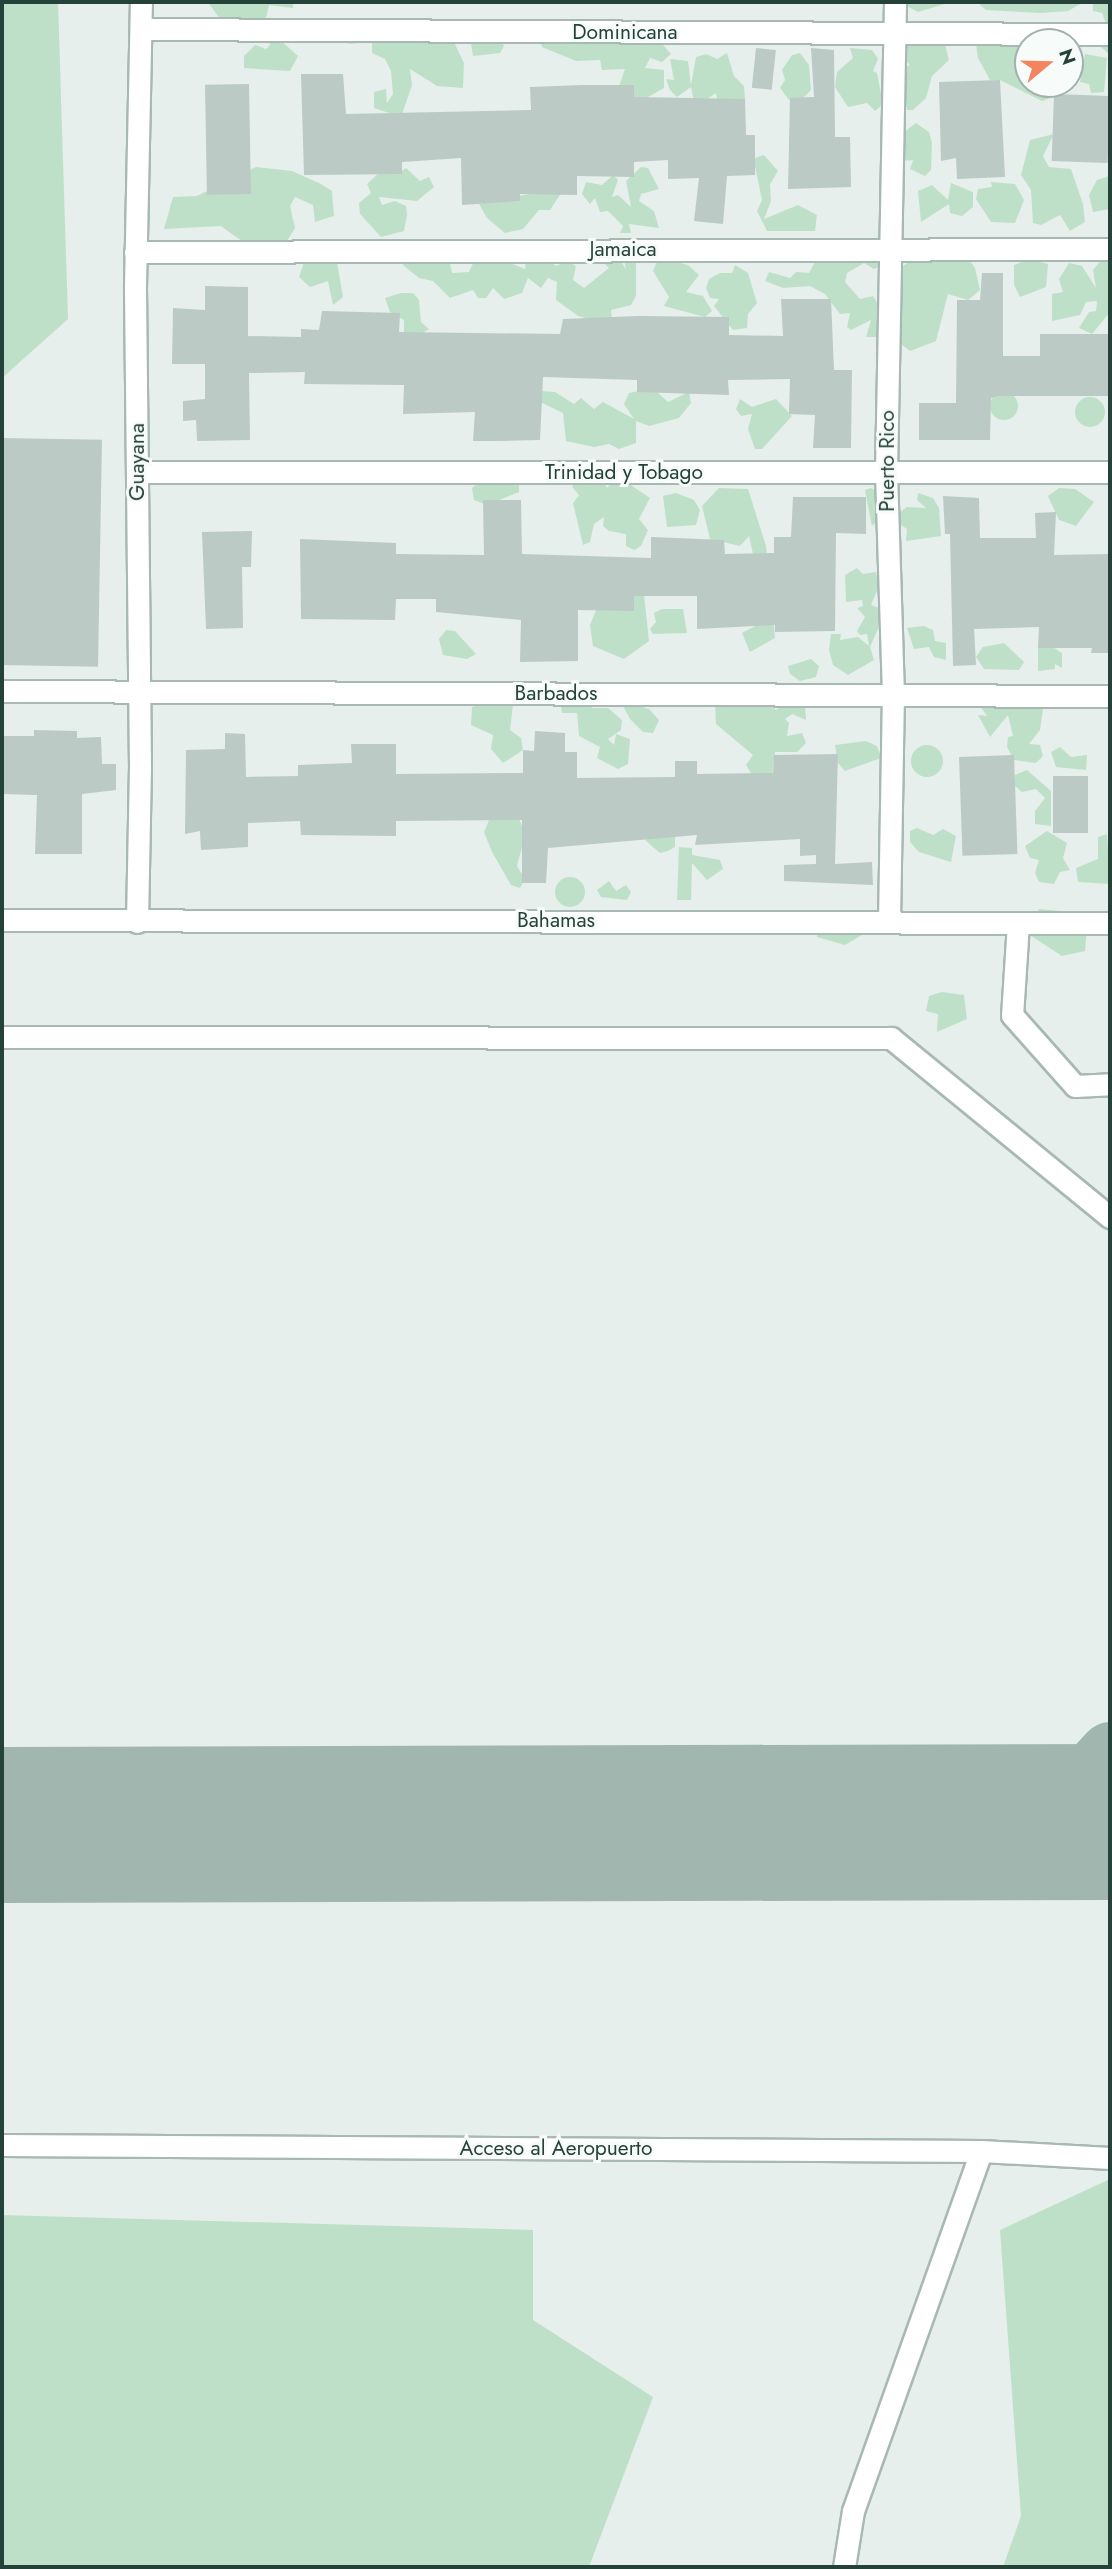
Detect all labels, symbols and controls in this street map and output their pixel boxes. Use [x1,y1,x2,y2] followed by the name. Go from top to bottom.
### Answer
[572,19,678,45] street label: Dominicana
[1014,28,1084,98] north arrow
[1052,45,1083,68] text: N
[589,236,657,262] street label: Jamaica
[874,410,900,512] street label: Puerto Rico
[124,423,150,501] street label: Guayana
[545,459,703,485] street label: Trinidad y Tobago
[515,680,597,706] street label: Barbados
[517,907,595,933] street label: Bahamas
[460,2135,652,2161] street label: Acceso al Aeropuerto

